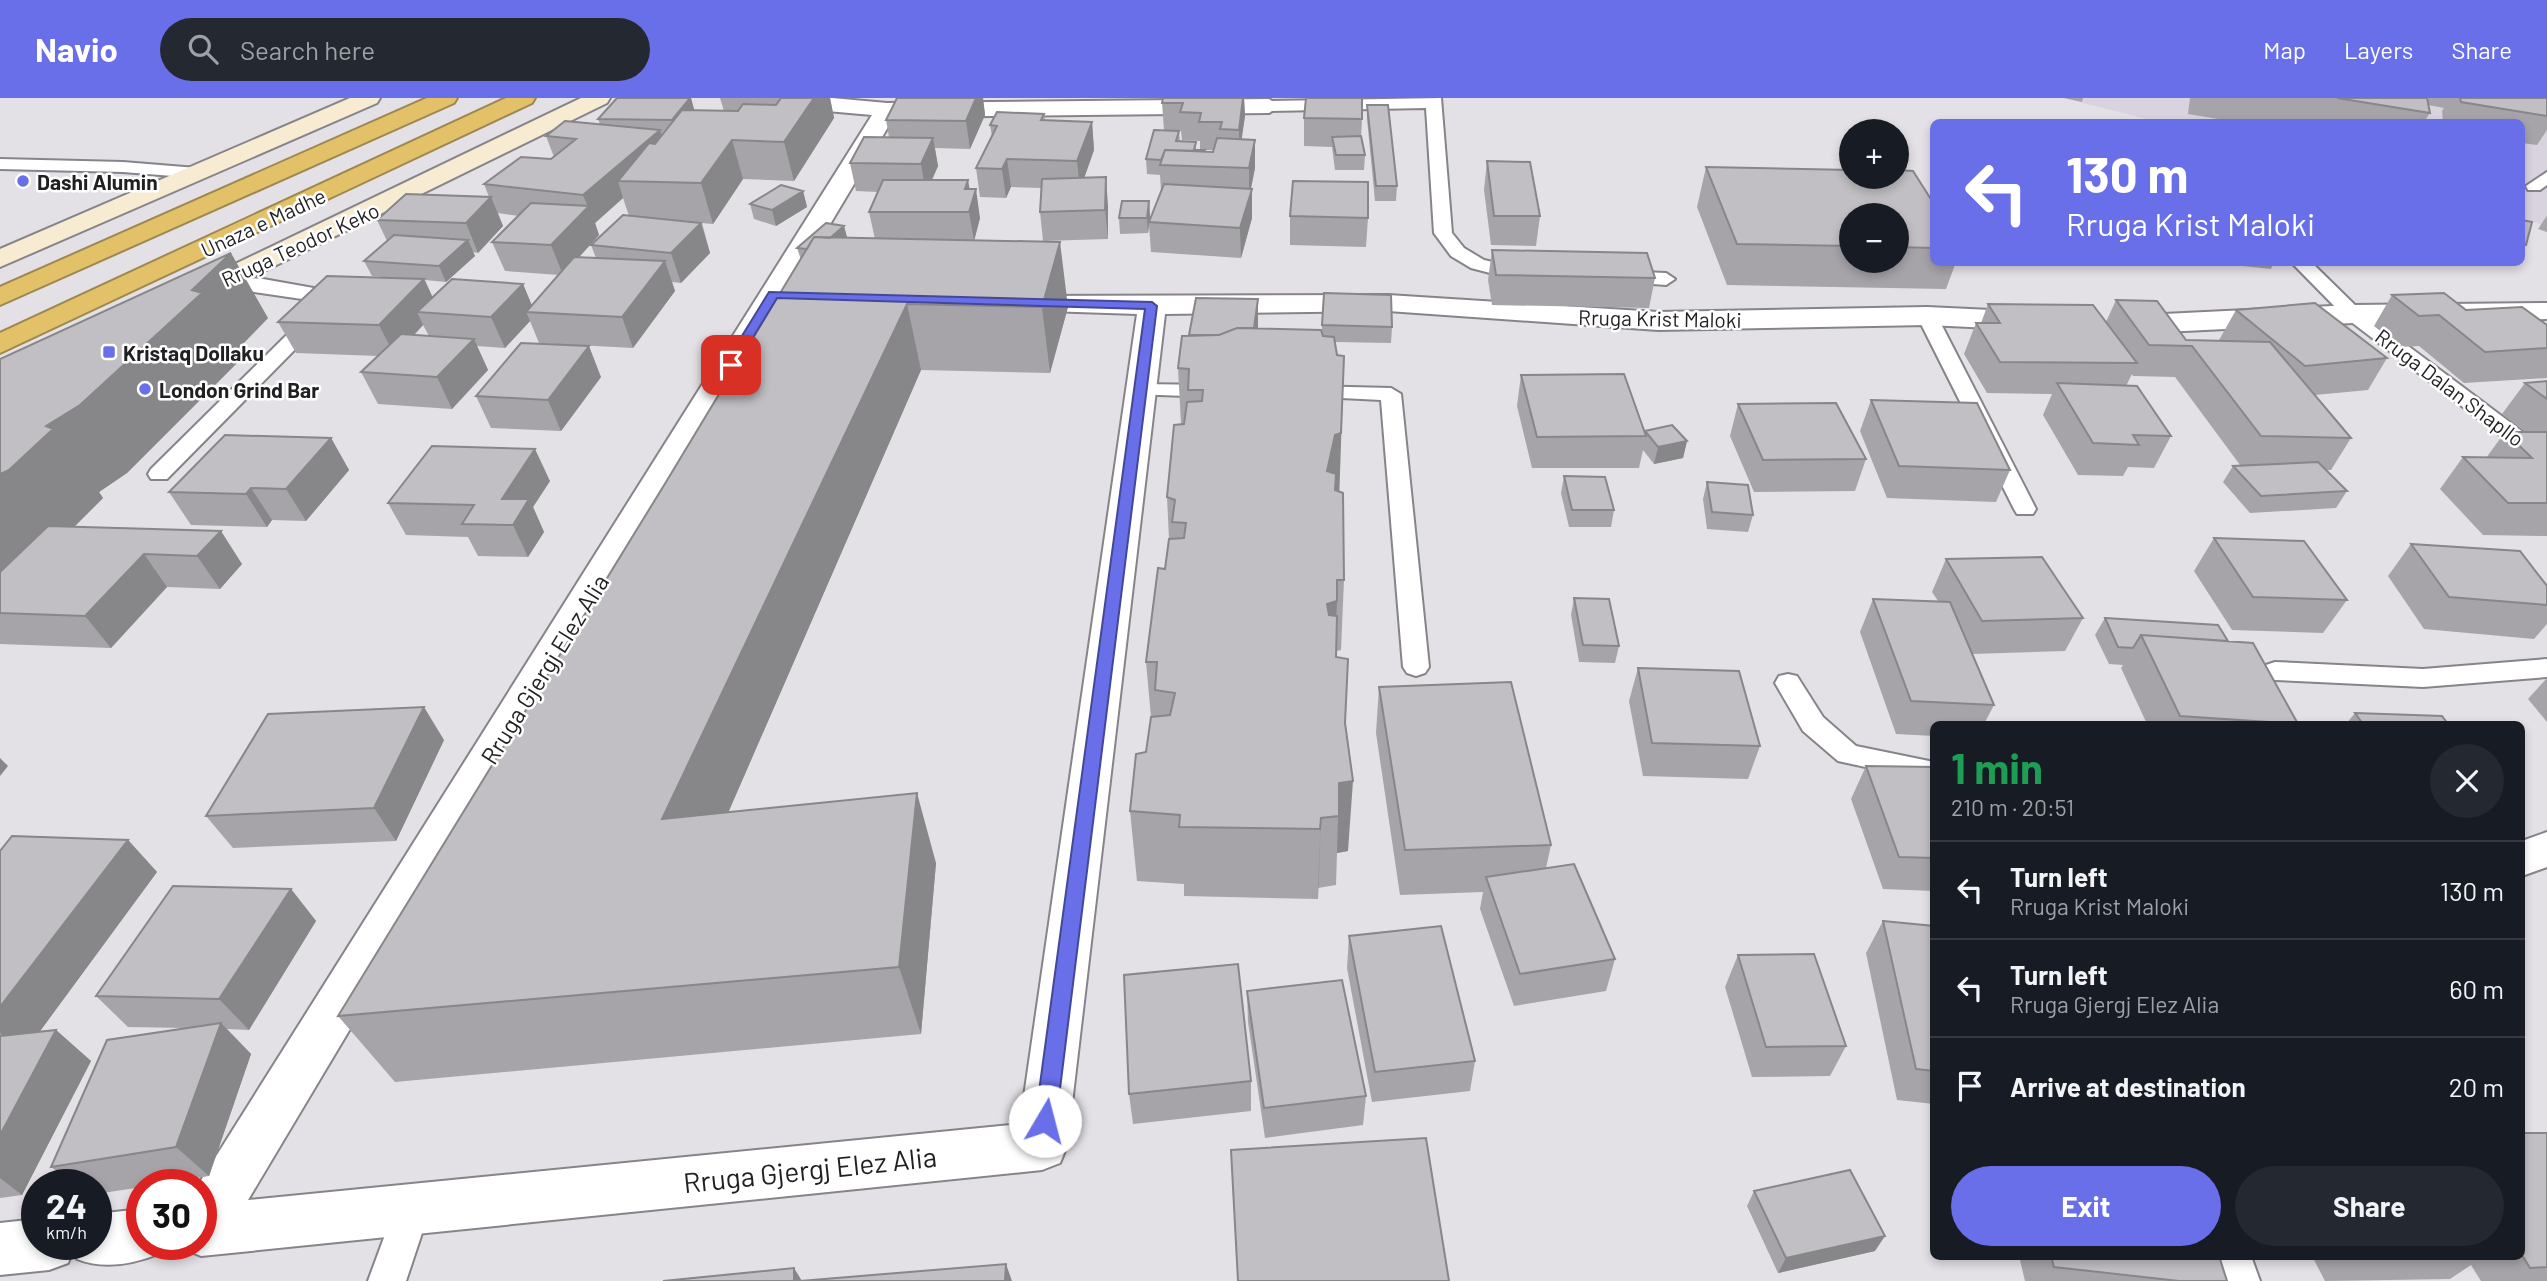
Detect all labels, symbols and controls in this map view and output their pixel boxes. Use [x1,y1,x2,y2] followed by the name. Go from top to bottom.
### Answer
[160,18,650,81] search box
[35,29,118,69] text: Navio
[184,30,222,68] icon: search
[240,34,375,65] text: Search here
[2263,35,2306,64] text: Map
[2344,35,2413,64] text: Layers
[2451,35,2512,64] text: Share
[1839,119,1909,273] map controls
[1839,119,1909,189] button: +
[2066,144,2188,203] text: 130 m
[1951,147,2042,238] icon: left
[37,169,158,194] place label: Dashi Alumin
[15,173,31,189] marker: Dashi Alumin
[197,182,329,262] street label: Unaza e Madhe
[217,197,383,291] street label: Rruga Teodor Keko
[1839,203,1909,273] button: −
[2066,204,2315,242] text: Rruga Krist Maloki
[1578,304,1742,332] street label: Rruga Krist Maloki
[2371,323,2529,451] street label: Rruga Dalan Shapllo
[701,335,761,395] pin
[123,340,264,365] place label: Kristaq Dollaku
[101,344,117,360] marker: Kristaq Dollaku
[712,346,750,384] icon: arrive
[159,377,319,402] place label: London Grind Bar
[137,381,153,397] marker: London Grind Bar
[474,569,614,769] street label: Rruga Gjergj Elez Alia
[1951,742,2043,792] text: 1 min
[2430,744,2504,818] button: close
[1951,793,2074,821] text: 210 m · 20:51
[2010,861,2108,892] text: Turn left
[1951,871,1989,909] icon: left
[2440,875,2504,906] text: 130 m
[2010,892,2189,920] text: Rruga Krist Maloki
[2010,959,2108,990] text: Turn left
[1951,969,1989,1007] icon: left
[2449,973,2504,1004] text: 60 m
[2010,990,2219,1018] text: Rruga Gjergj Elez Alia
[1951,1067,1989,1105] icon: arrive
[2010,1071,2246,1102] text: Arrive at destination
[2449,1071,2504,1102] text: 20 m
[1008,1084,1082,1158] position arrow
[682,1139,938,1199] street label: Rruga Gjergj Elez Alia
[1951,1166,2221,1246] button: Exit
[2235,1166,2504,1246] button: Share
[126,1169,217,1260] speed limit sign: 30
[46,1184,87,1226] text: 24
[46,1221,87,1243] text: km/h

